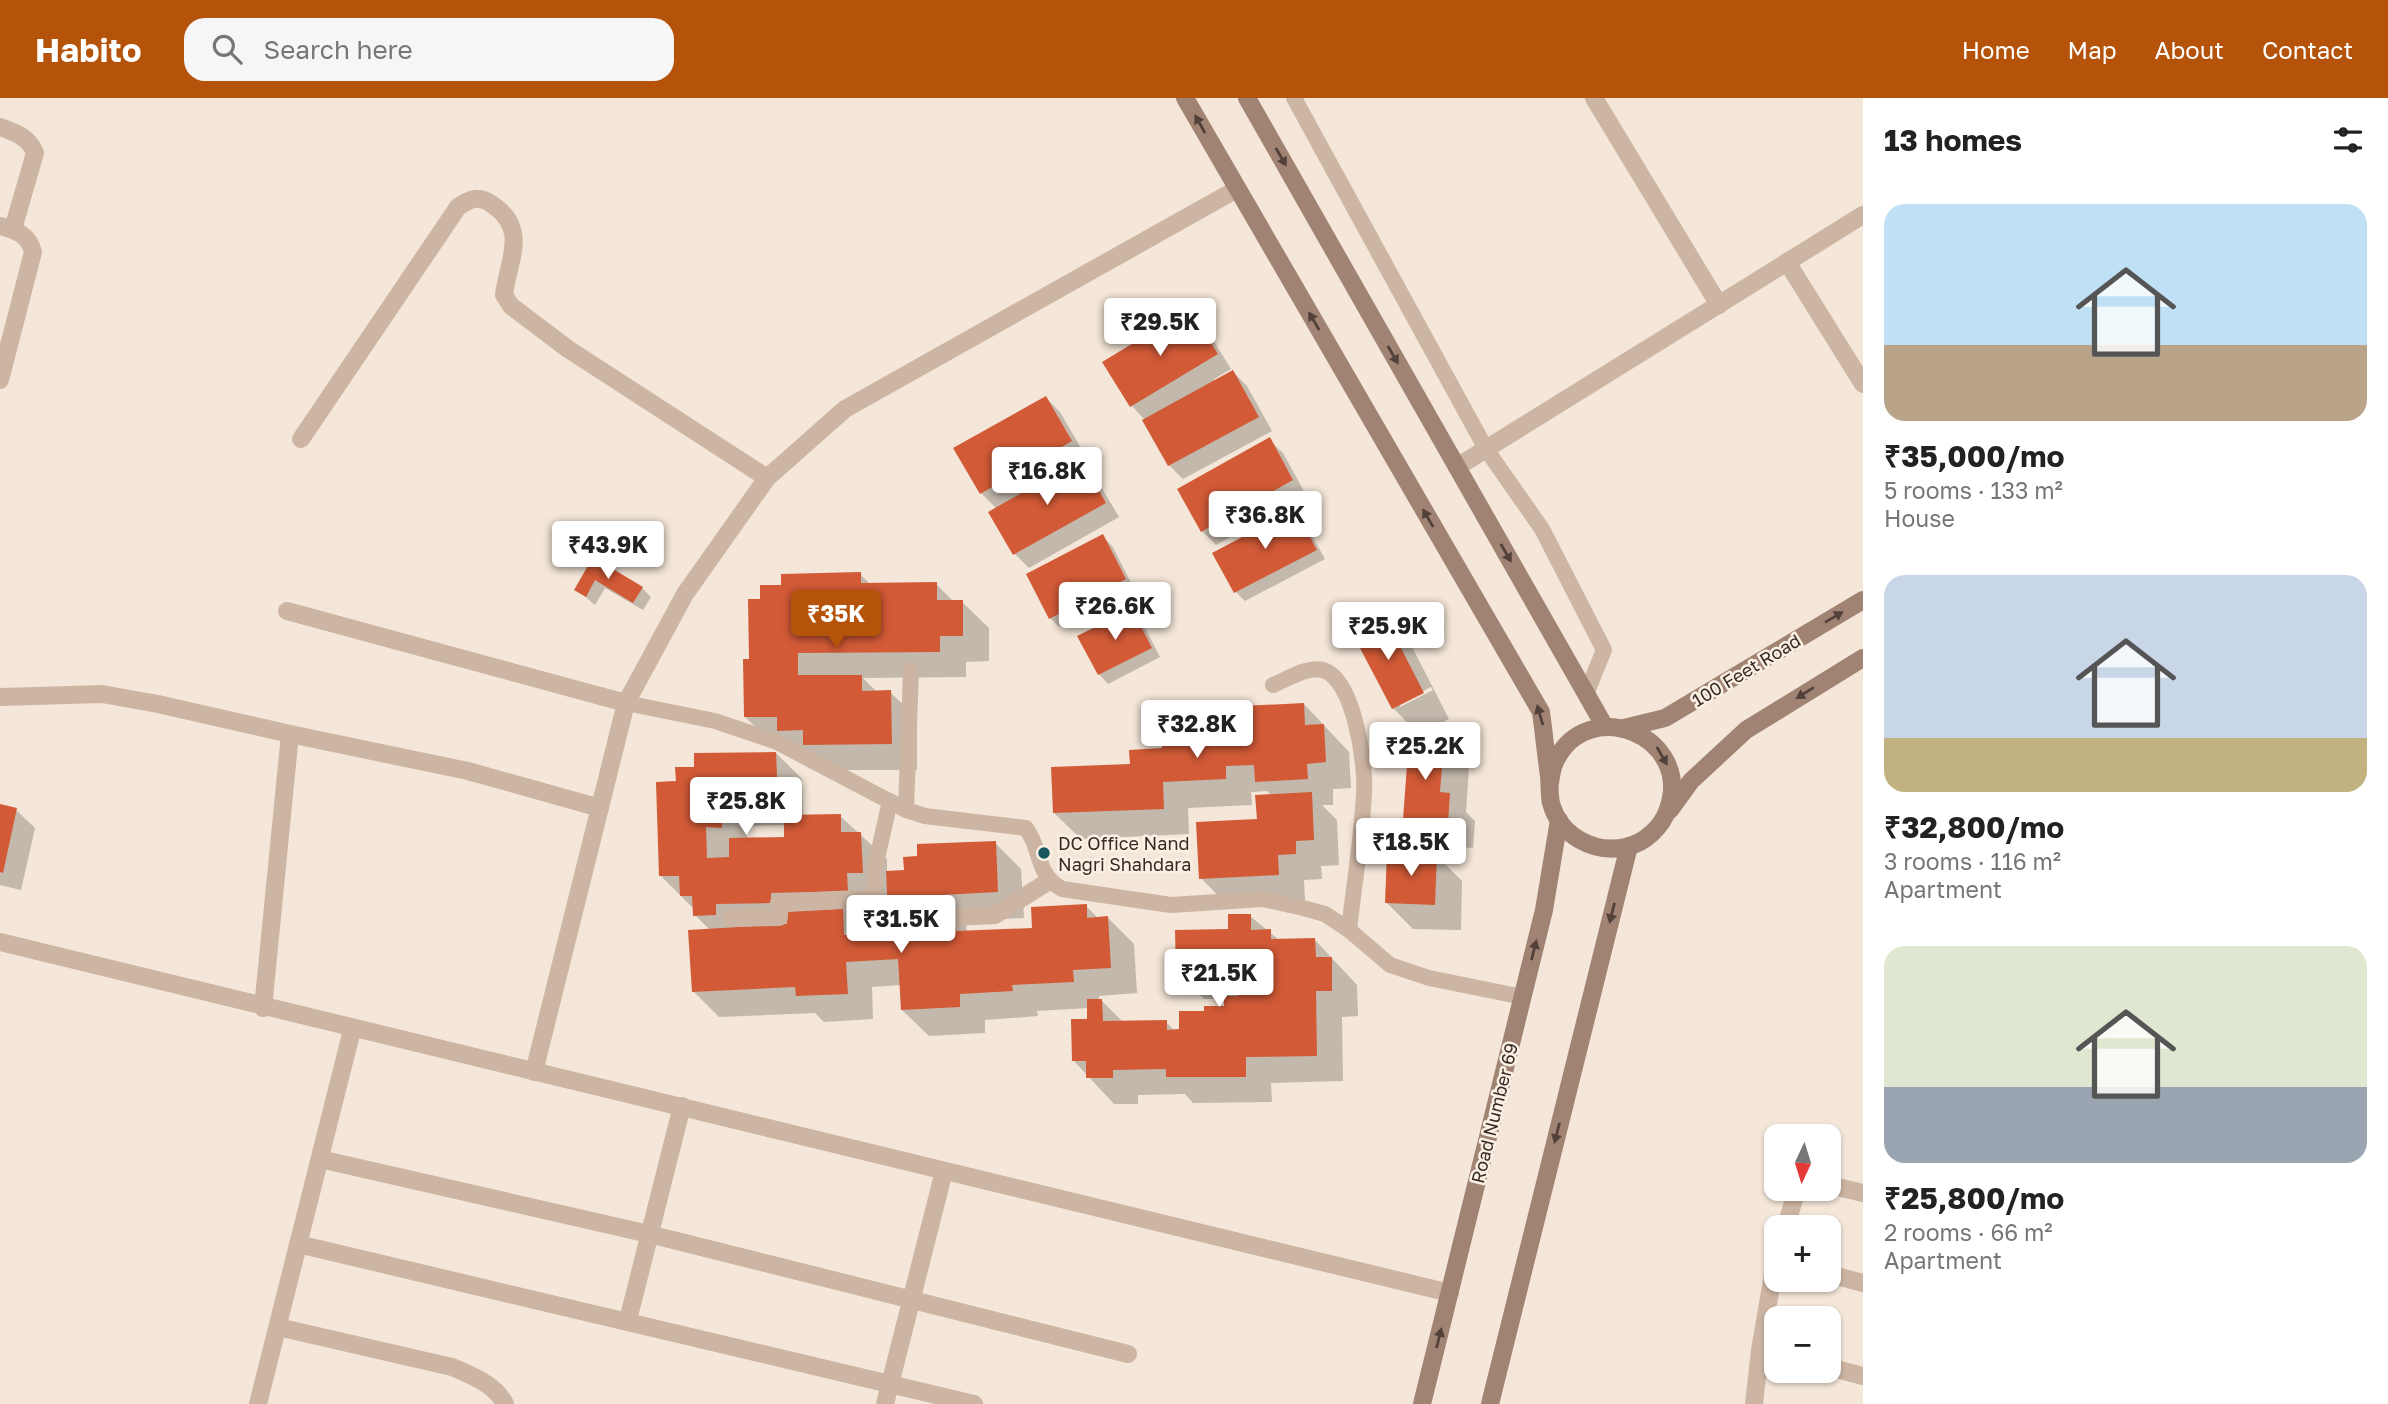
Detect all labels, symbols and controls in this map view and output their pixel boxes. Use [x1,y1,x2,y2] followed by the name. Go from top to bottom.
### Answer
[184,18,674,81] search box
[35,30,142,69] text: Habito
[208,30,246,68] icon: search
[264,34,413,65] text: Search here
[1962,35,2030,64] text: Home
[2068,35,2117,64] text: Map
[2155,35,2224,64] text: About
[2262,35,2353,64] text: Contact
[1194,114,1206,134] one-way arrow
[2329,121,2367,159] icon: filters
[1884,122,2022,158] text: 13 homes
[1275,148,1287,167] one-way arrow
[2063,249,2189,375] icon: home
[1103,299,1217,358] pin: ₹29.5K
[1120,307,1200,335] text: ₹29.5K
[1308,312,1320,331] one-way arrow
[1387,346,1400,365] one-way arrow
[1884,438,2065,474] text: ₹35,000/mo
[990,448,1104,507] pin: ₹16.8K
[1008,456,1086,484] text: ₹16.8K
[1884,476,2063,504] text: 5 rooms · 133 m²
[1208,491,1322,551] pin: ₹36.8K
[1225,500,1305,528] text: ₹36.8K
[1884,504,1955,532] text: House
[1422,508,1434,527] one-way arrow
[551,522,665,581] pin: ₹43.9K
[568,530,648,558] text: ₹43.9K
[1500,543,1512,563] one-way arrow
[1058,582,1172,642] pin: ₹26.6K
[795,590,877,650] pin: ₹35K
[1075,591,1155,619] text: ₹26.6K
[807,599,865,627] text: ₹35K
[1331,602,1445,662] pin: ₹25.9K
[1348,611,1428,639] text: ₹25.9K
[1825,611,1844,623] one-way arrow
[2063,620,2189,746] icon: home
[1688,629,1804,711] street label: 100 Feet Road
[1795,687,1814,700] one-way arrow
[1140,700,1254,760] pin: ₹32.8K
[1534,705,1544,726] one-way arrow
[1157,709,1237,737] text: ₹32.8K
[1368,722,1482,782] pin: ₹25.2K
[1385,731,1465,759] text: ₹25.2K
[1656,747,1668,766] one-way arrow
[689,778,803,837] pin: ₹25.8K
[706,786,786,814] text: ₹25.8K
[1884,809,2064,845] text: ₹32,800/mo
[1354,818,1468,878] pin: ₹18.5K
[1372,827,1450,855] text: ₹18.5K
[1058,832,1191,875] place label: DC Office Nand Nagri Shahdara
[1036,845,1052,861] marker: DC Office Nand Nagri Shahdara
[1884,847,2061,875] text: 3 rooms · 116 m²
[1884,875,2002,903] text: Apartment
[844,896,958,955] pin: ₹31.5K
[1606,902,1617,924] one-way arrow
[862,904,940,932] text: ₹31.5K
[1529,939,1540,961] one-way arrow
[1162,950,1276,1009] pin: ₹21.5K
[1180,958,1258,986] text: ₹21.5K
[2063,991,2189,1117] icon: home
[1466,1041,1522,1185] street label: Road Number 69
[1551,1122,1562,1144] one-way arrow
[1764,1124,1841,1200] north arrow
[1764,1124,1841,1383] map controls
[1884,1180,2064,1216] text: ₹25,800/mo
[1764,1215,1841,1292] button: +
[1884,1218,2053,1246] text: 2 rooms · 66 m²
[1884,1246,2002,1274] text: Apartment
[1764,1306,1841,1383] button: −
[1434,1327,1445,1349] one-way arrow

